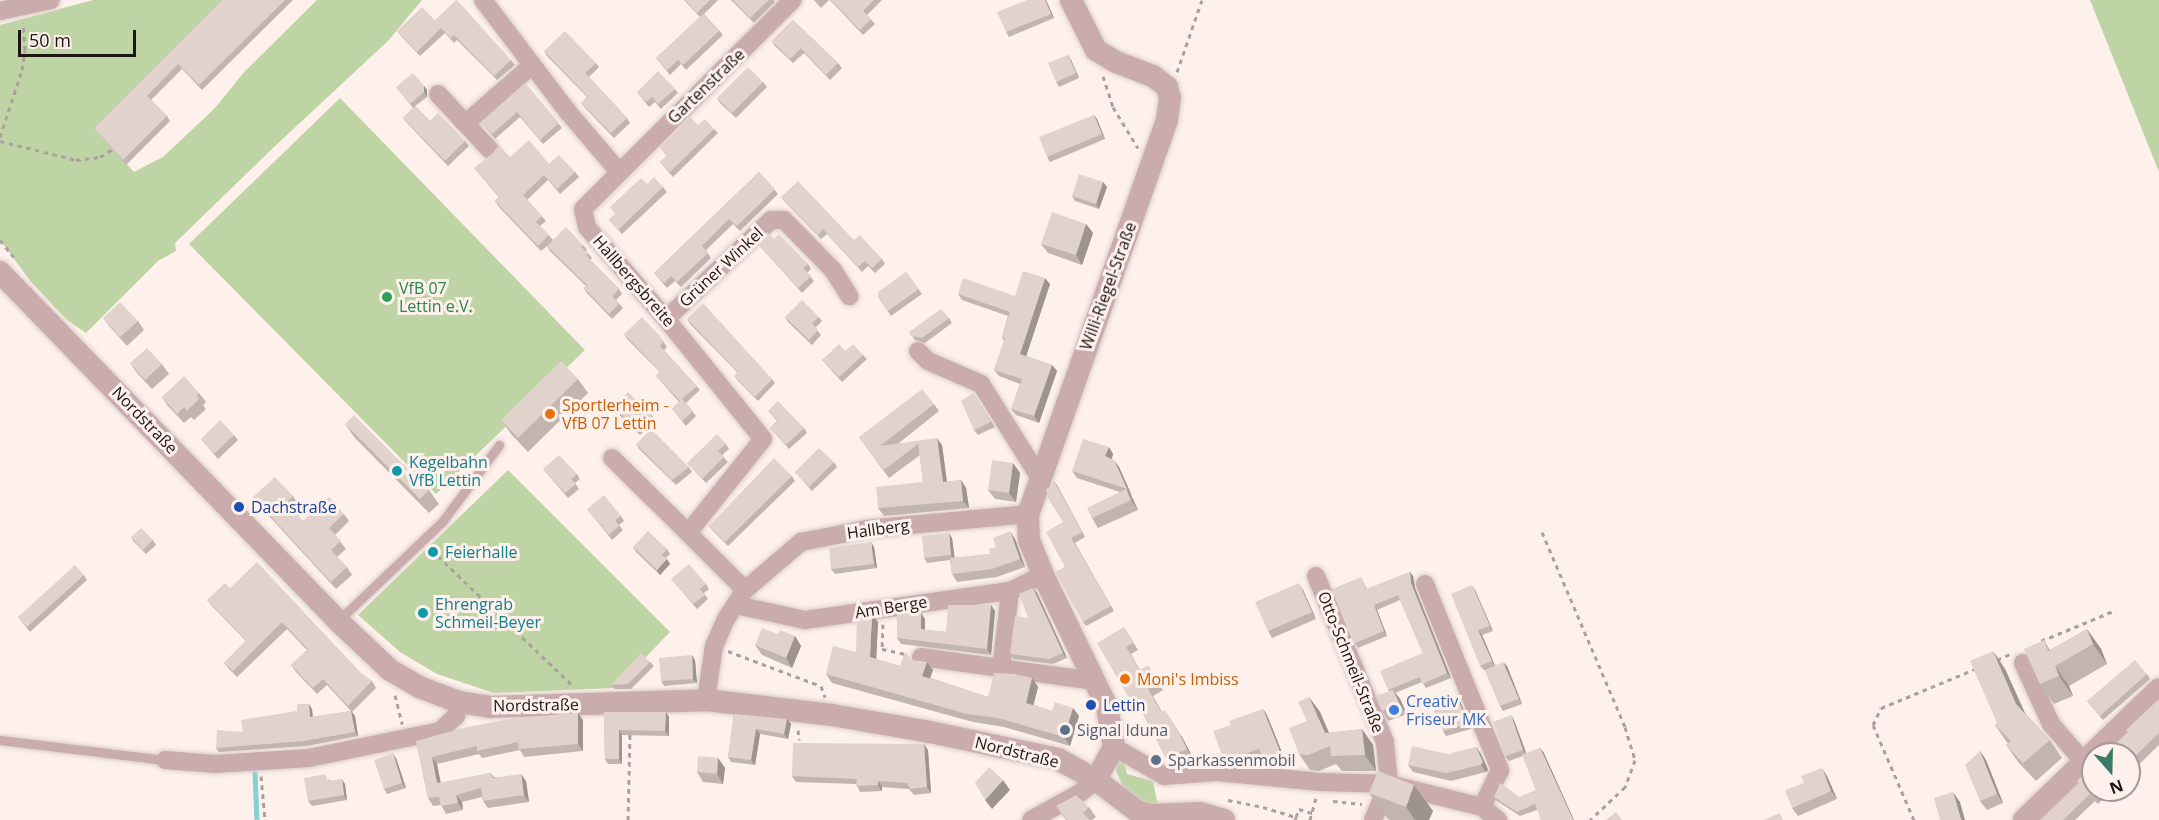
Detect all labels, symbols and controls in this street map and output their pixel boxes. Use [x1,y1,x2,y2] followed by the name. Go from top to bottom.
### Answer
[21,18,140,56] scale bar
[29,28,71,52] text: 50 m
[664,45,748,127] street label: Gartenstraße
[1076,219,1140,353] street label: Willi-Riegel-Straße
[675,223,767,311] street label: Grüner Winkel
[589,232,679,330] street label: Hallbergsbreite
[399,278,473,316] place label: VfB 07 Lettin e.V.
[380,290,394,304] marker: VfB 07 Lettin e.V.
[108,383,182,457] street label: Nordstraße
[562,395,669,433] place label: Sportlerheim - VfB 07 Lettin
[543,407,557,421] marker: Sportlerheim - VfB 07 Lettin
[409,452,488,490] place label: Kegelbahn VfB Lettin
[390,464,404,478] marker: Kegelbahn VfB Lettin
[251,497,337,517] place label: Dachstraße
[232,500,246,514] marker: Dachstraße
[846,515,910,543] street label: Hallberg
[445,542,518,562] place label: Feierhalle
[426,545,440,559] marker: Feierhalle
[1314,589,1388,735] street label: Otto-Schmeil-Straße
[854,592,928,622] street label: Am Berge
[435,594,541,632] place label: Ehrengrab Schmeil-Beyer
[416,606,430,620] marker: Ehrengrab Schmeil-Beyer
[1137,669,1239,689] place label: Moni's Imbiss
[1118,672,1132,686] marker: Moni's Imbiss
[1406,691,1486,729] place label: Creativ Friseur MK
[493,695,579,715] street label: Nordstraße
[1103,695,1146,715] place label: Lettin
[1084,698,1098,712] marker: Lettin
[1387,703,1401,717] marker: Creativ Friseur MK
[1077,720,1168,740] place label: Signal Iduna
[1058,723,1072,737] marker: Signal Iduna
[973,732,1061,772] street label: Nordstraße
[2081,742,2141,802] north arrow
[1168,750,1296,770] place label: Sparkassenmobil
[1149,753,1163,767] marker: Sparkassenmobil
[2107,774,2126,800] text: N

